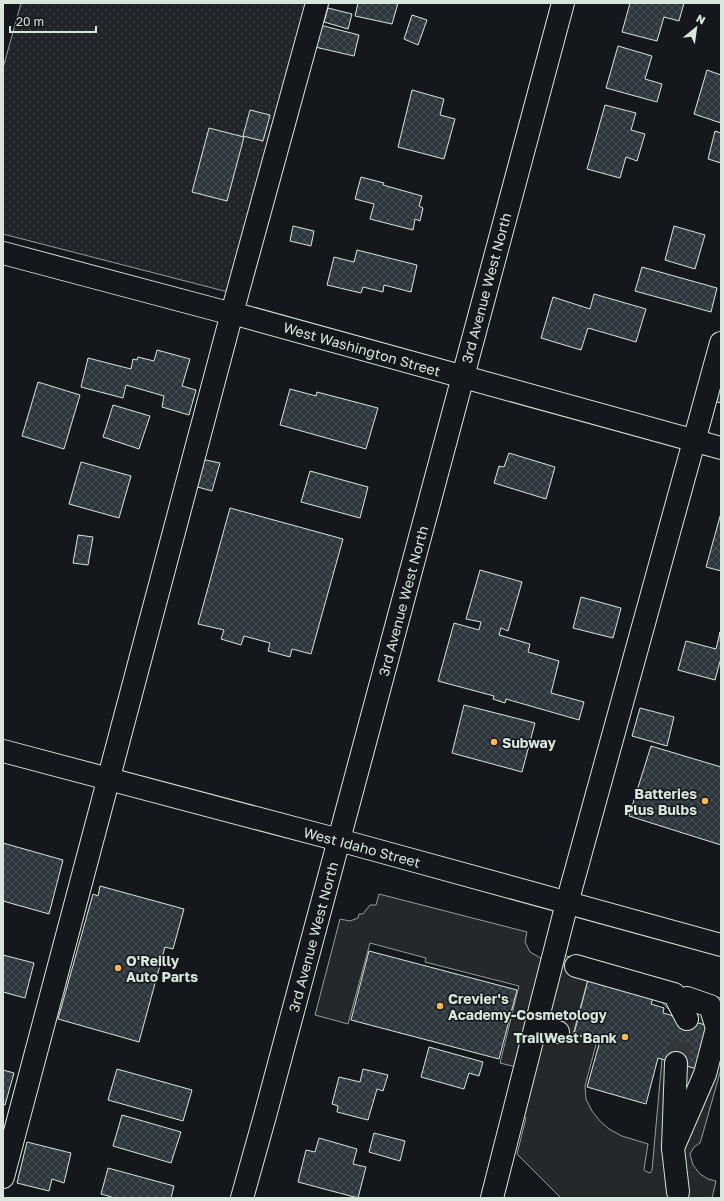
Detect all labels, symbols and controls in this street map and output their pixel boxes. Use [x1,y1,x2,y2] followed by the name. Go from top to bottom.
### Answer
[10,8,96,34] scale bar
[676,8,716,48] north arrow
[694,11,708,27] text: N
[16,14,44,29] text: 20 m
[458,211,514,365] street label: 3rd Avenue West North
[281,318,443,380] street label: West Washington Street
[375,524,431,678] street label: 3rd Avenue West North
[502,734,556,751] place label: Subway
[489,737,499,747] marker: Subway
[624,785,697,818] place label: Batteries Plus Bulbs
[700,796,710,806] marker: Batteries Plus Bulbs
[302,823,422,871] street label: West Idaho Street
[285,860,341,1014] street label: 3rd Avenue West North
[126,952,198,985] place label: O'Reilly Auto Parts
[113,963,123,973] marker: O'Reilly Auto Parts
[448,990,608,1023] place label: Crevier's Academy-Cosmetology
[435,1001,445,1011] marker: Crevier's Academy-Cosmetology
[514,1029,617,1046] place label: TrailWest Bank
[620,1032,630,1042] marker: TrailWest Bank

